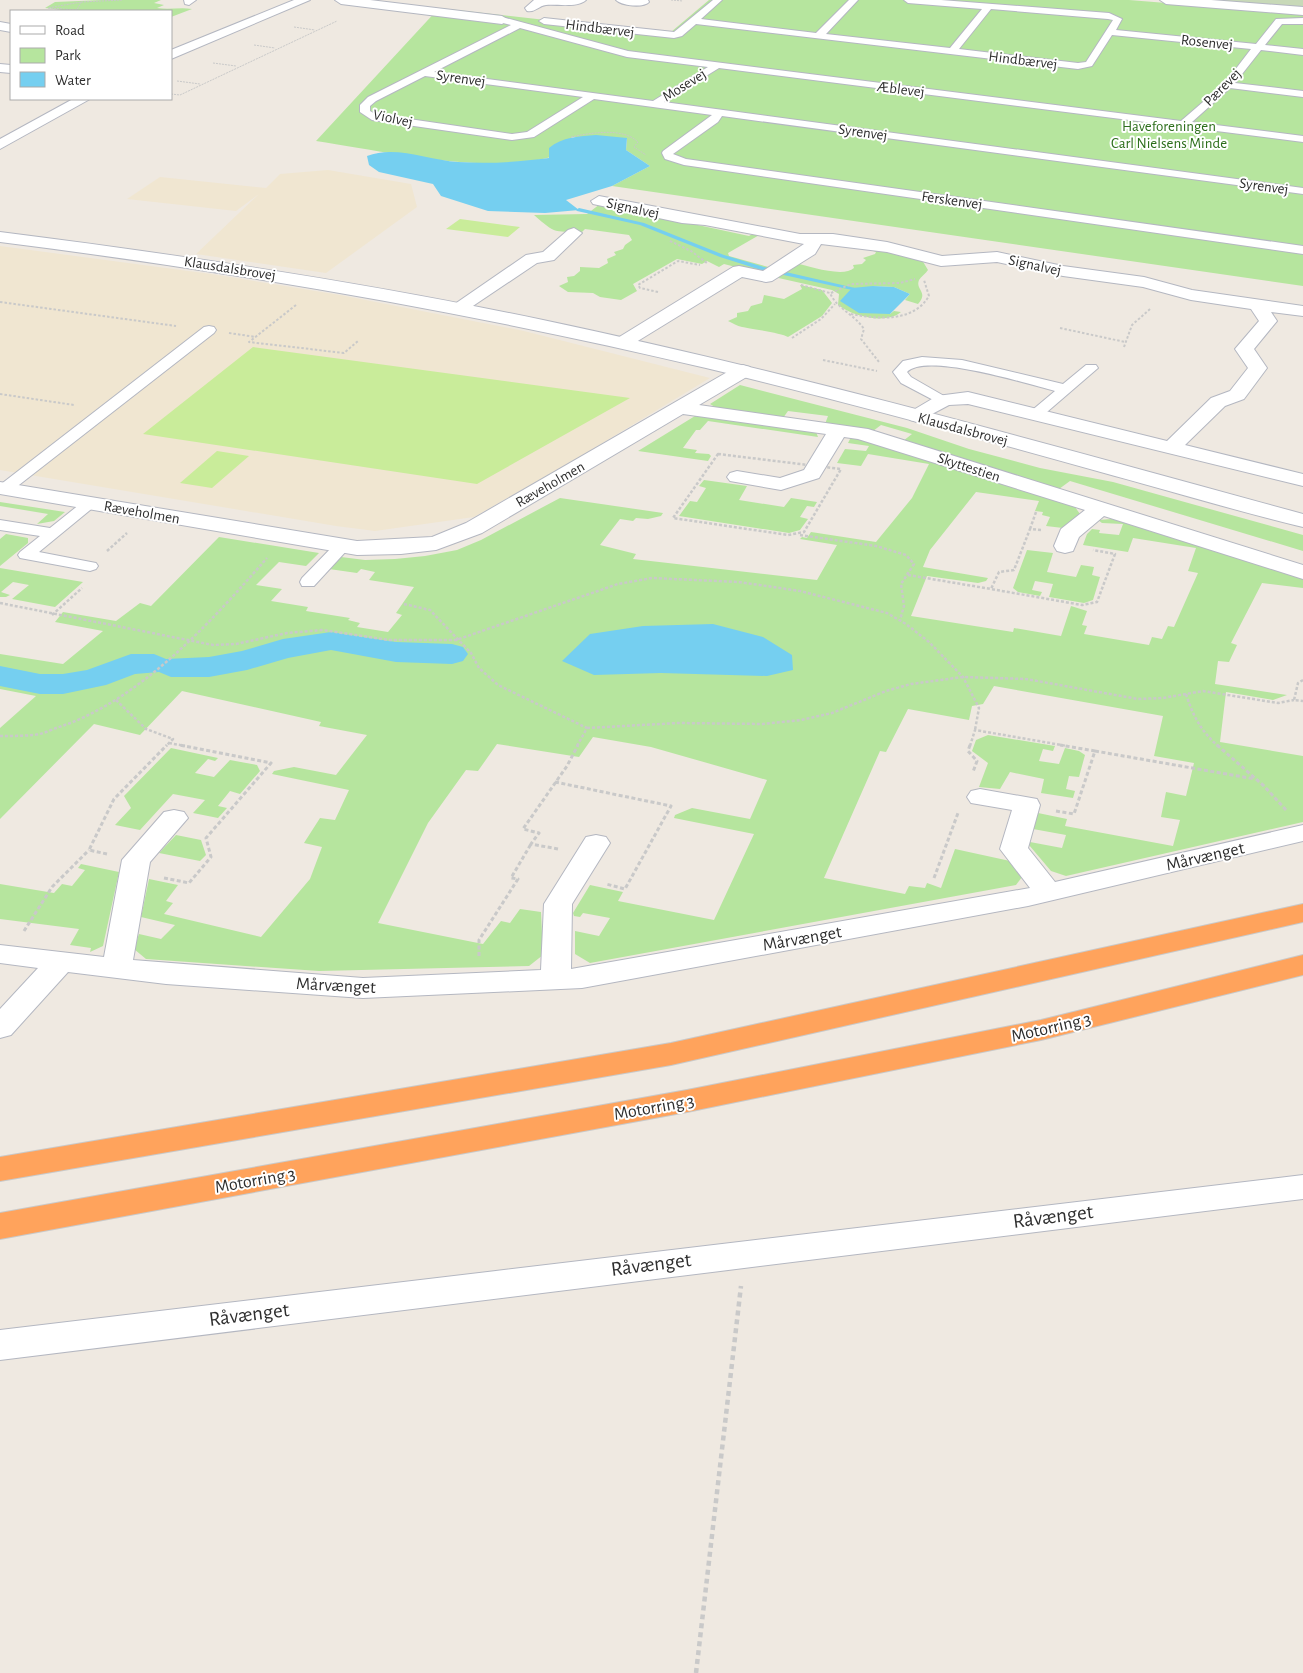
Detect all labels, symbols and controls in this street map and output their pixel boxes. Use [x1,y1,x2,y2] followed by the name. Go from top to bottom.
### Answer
[10,10,172,100] legend
[565,17,635,40] street label: Hindbærvej
[55,23,85,38] text: Road
[1180,32,1234,53] street label: Rosenvej
[55,48,81,63] text: Park
[988,49,1058,72] street label: Hindbærvej
[660,66,709,105] street label: Mosevej
[1201,66,1244,109] street label: Pærevej
[435,68,486,89] street label: Syrenvej
[55,73,91,88] text: Water
[875,79,925,100] street label: Æblevej
[372,107,414,130] street label: Violvej
[1111,119,1227,151] park label: Haveforeningen Carl Nielsens Minde
[837,122,888,143] street label: Syrenvej
[1238,176,1289,197] street label: Syrenvej
[921,189,983,212] street label: Ferskenvej
[605,196,661,221] street label: Signalvej
[1007,253,1063,278] street label: Signalvej
[183,254,277,283] street label: Klausdalsbrovej
[916,410,1010,449] street label: Klausdalsbrovej
[936,450,1002,485] street label: Skyttestien
[513,459,587,510] street label: Ræveholmen
[103,498,181,527] street label: Ræveholmen
[1164,839,1246,875] street label: Mårvænget
[761,923,843,955] street label: Mårvænget
[296,975,377,997] street label: Mårvænget
[1010,1010,1093,1046] street label: Motorring 3
[613,1092,696,1124] street label: Motorring 3
[214,1165,297,1197] street label: Motorring 3
[1012,1201,1095,1232] street label: Råvænget
[610,1249,693,1280] street label: Råvænget
[208,1299,291,1330] street label: Råvænget

